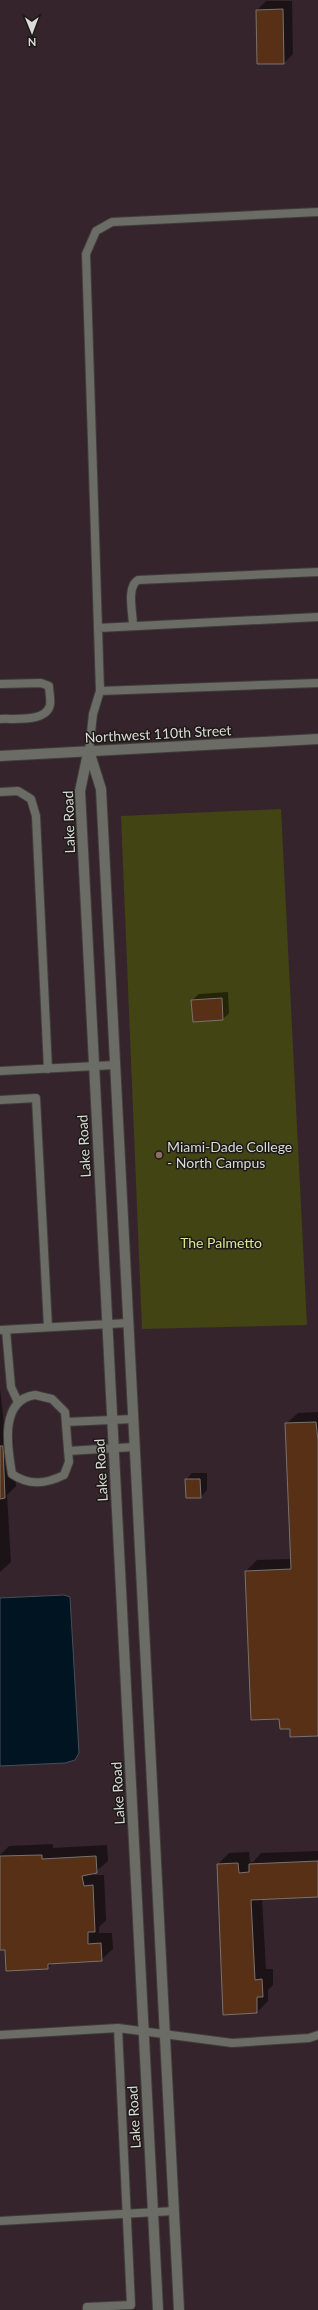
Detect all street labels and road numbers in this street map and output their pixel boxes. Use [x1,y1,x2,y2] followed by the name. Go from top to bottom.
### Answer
[84,721,232,746] street label: Northwest 110th Street
[59,790,78,854] street label: Lake Road
[73,1114,94,1178] street label: Lake Road
[90,1438,111,1502] street label: Lake Road
[107,1761,128,1825] street label: Lake Road
[123,2085,144,2149] street label: Lake Road

